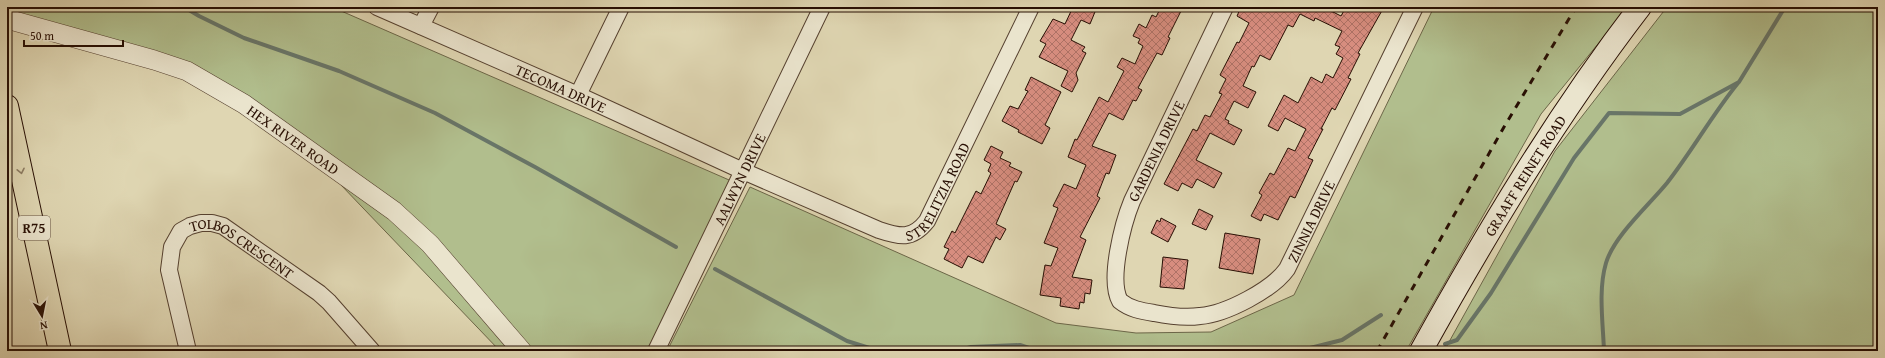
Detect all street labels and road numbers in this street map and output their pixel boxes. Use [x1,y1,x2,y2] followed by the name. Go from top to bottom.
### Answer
[512,58,610,117] street label: TECOMA DRIVE
[1122,97,1190,205] street label: GARDENIA DRIVE
[243,99,344,179] street label: HEX RIVER ROAD
[1479,111,1571,240] street label: GRAAFF REINET ROAD
[708,129,770,228] street label: AALWYN DRIVE
[903,139,974,246] street label: STRELITZIA ROAD
[1281,176,1340,266] street label: ZINNIA DRIVE
[187,213,299,283] street label: TOLBOS CRESCENT
[18,216,50,240] road number: R75

